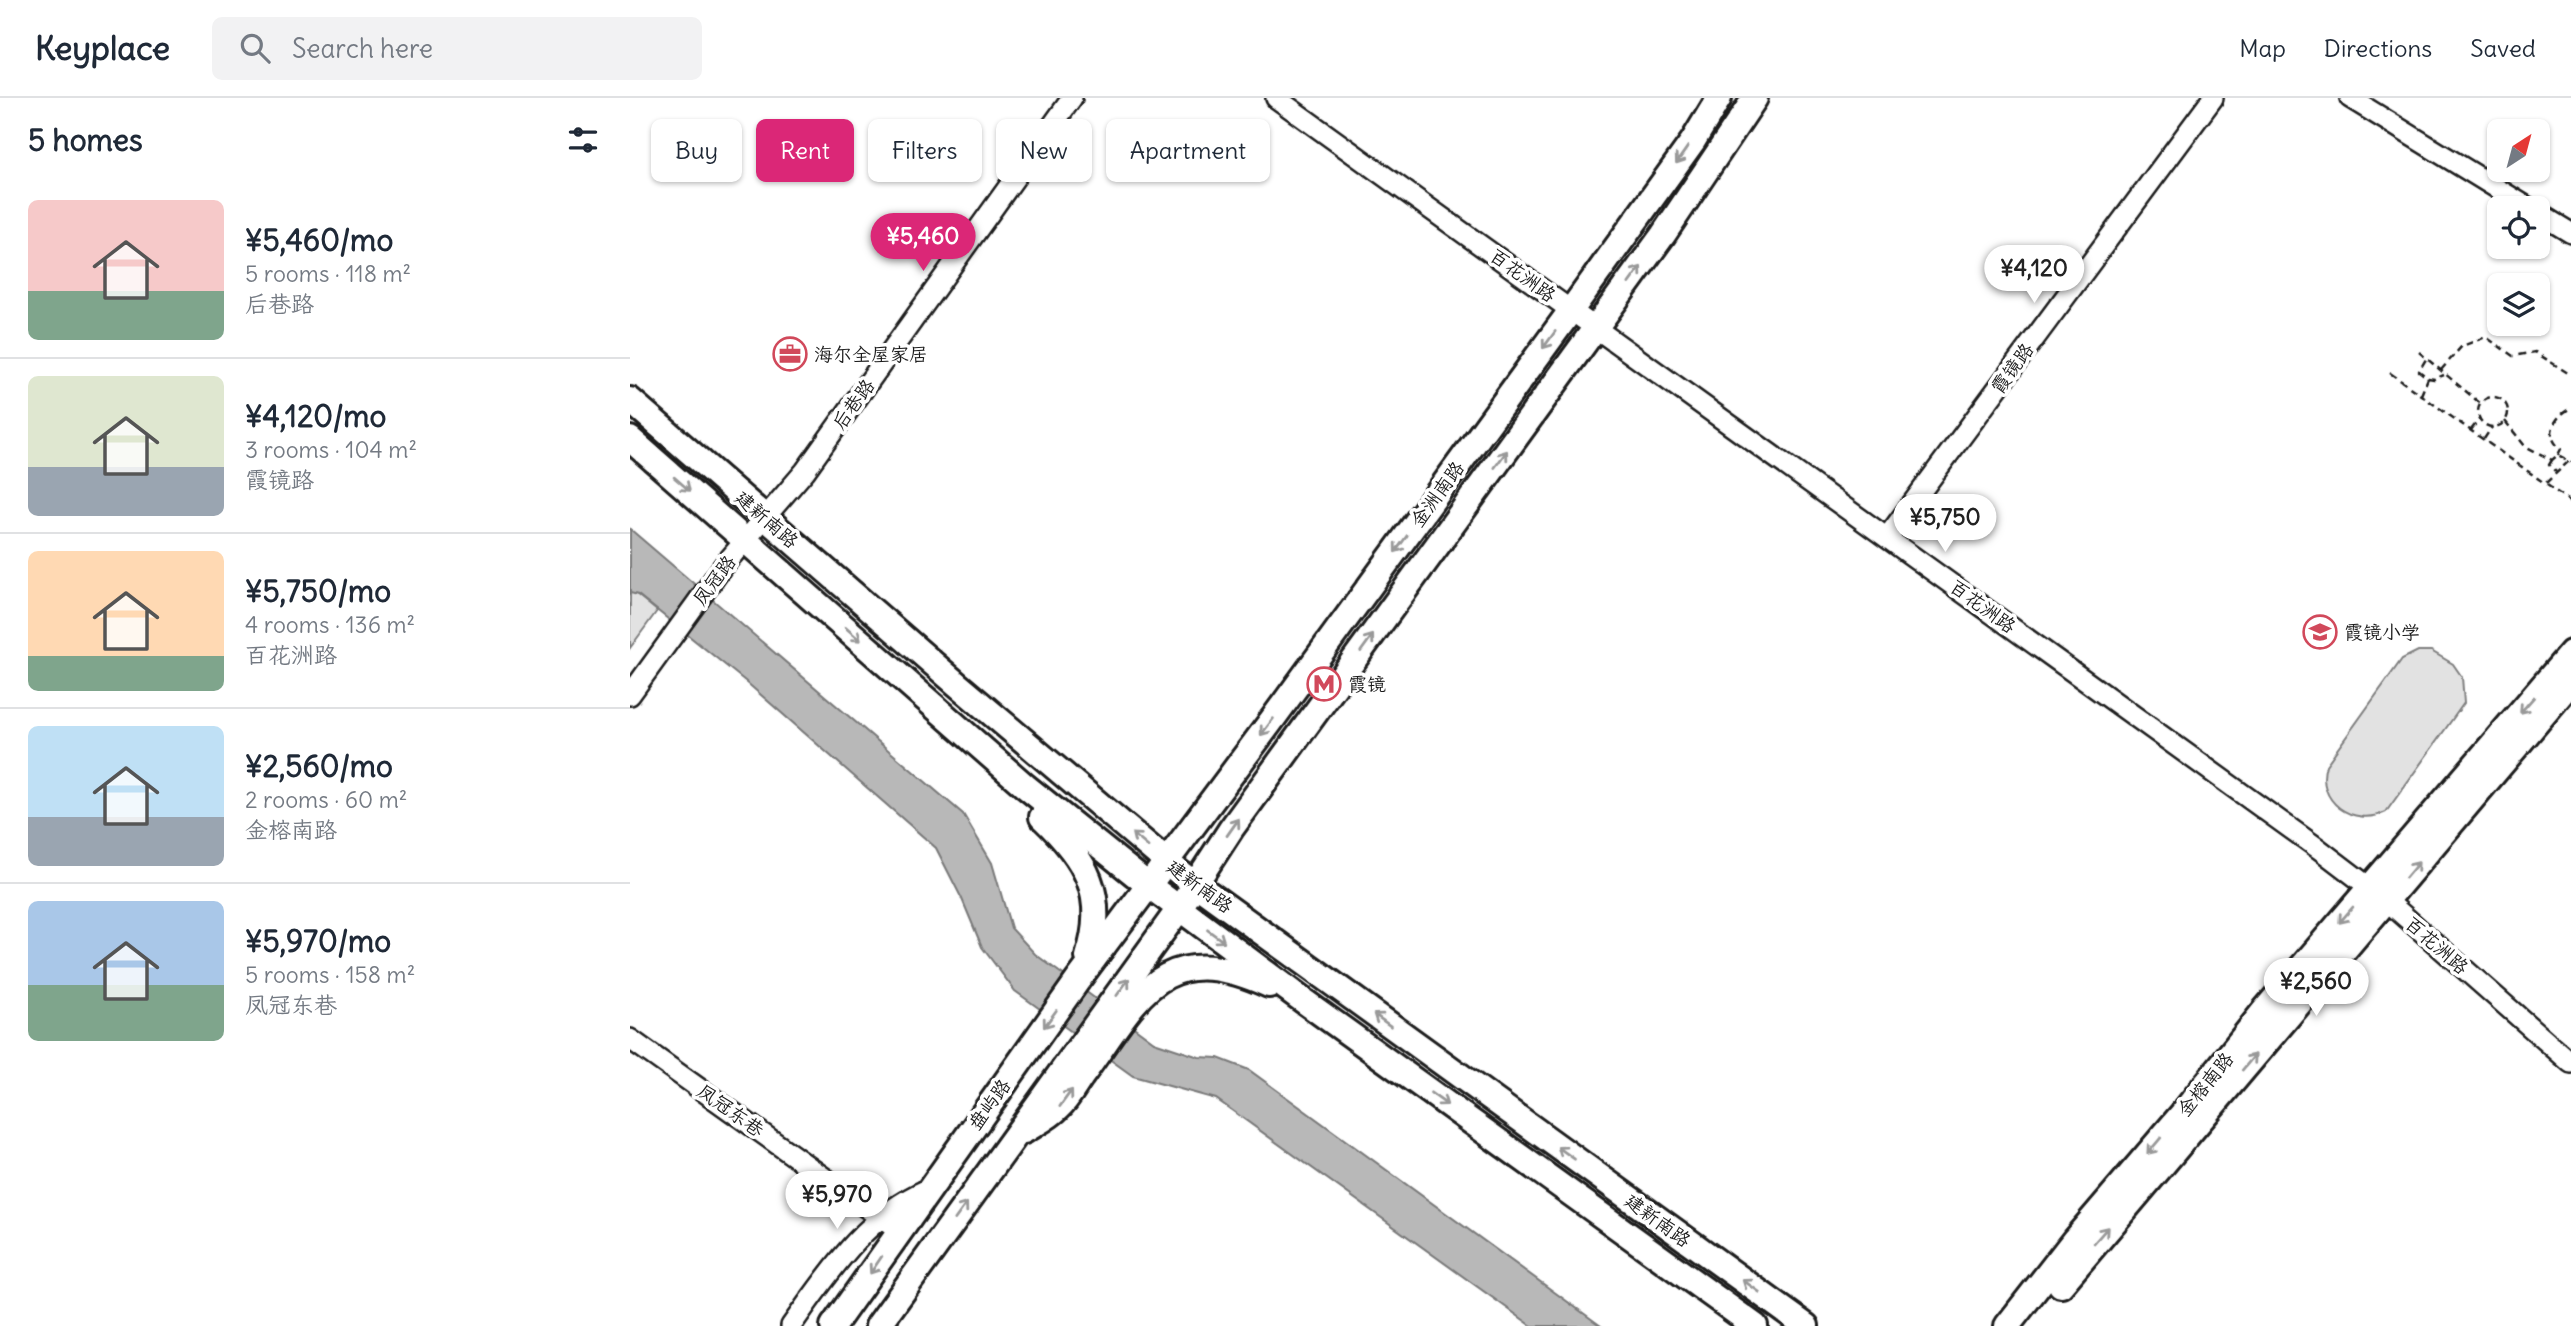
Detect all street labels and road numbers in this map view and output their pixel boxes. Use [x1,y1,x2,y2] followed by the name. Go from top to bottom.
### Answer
[1485,243,1561,307] street label: 百花洲路
[1986,338,2038,398] street label: 霞镜路
[827,374,879,434] street label: 后巷路
[1405,456,1469,532] street label: 金洲南路
[730,485,804,553] street label: 建新南路
[687,550,741,610] street label: 凤冠路
[1945,574,2021,638] street label: 百花洲路
[1162,854,1238,918] street label: 建新南路
[2400,911,2474,979] street label: 百花洲路
[2172,1047,2238,1121] street label: 金榕南路
[963,1074,1015,1134] street label: 盘屿路
[693,1078,769,1142] street label: 凤冠东巷
[1620,1188,1696,1252] street label: 建新南路

